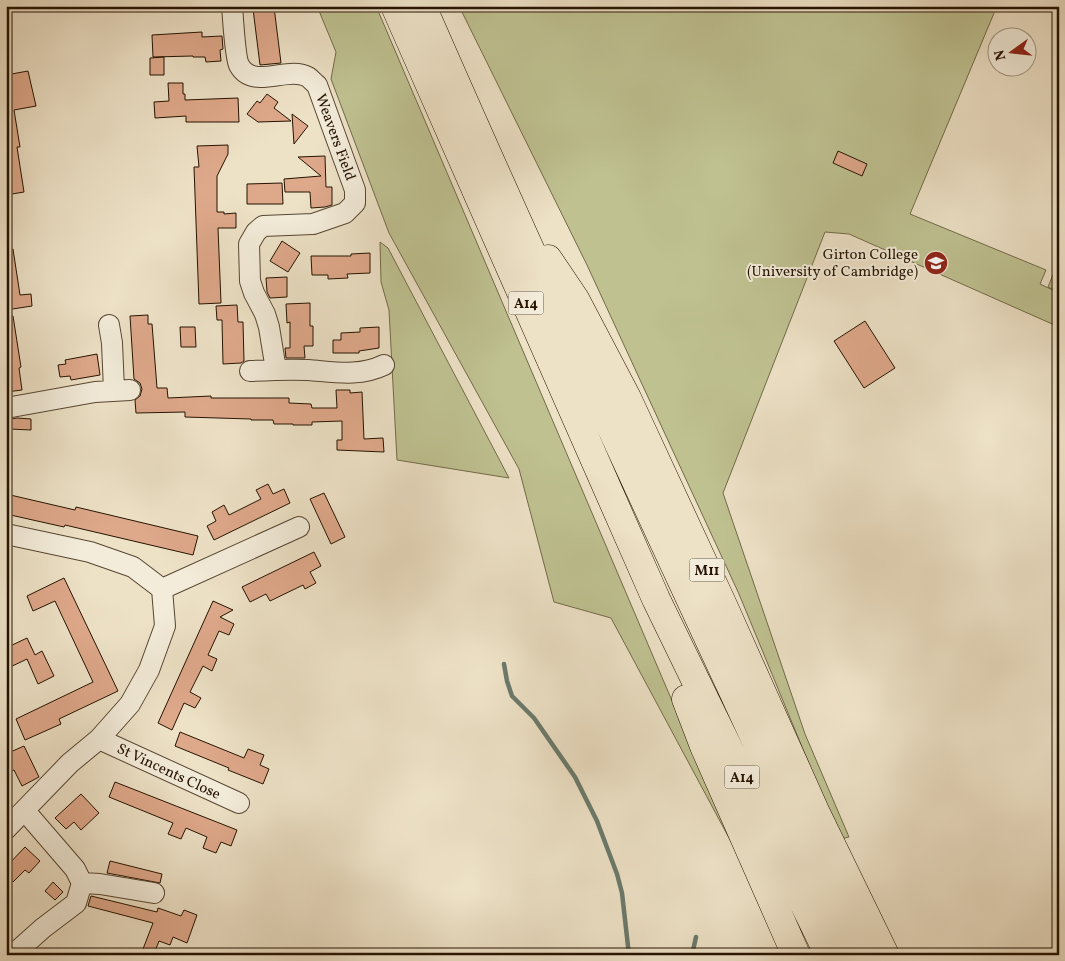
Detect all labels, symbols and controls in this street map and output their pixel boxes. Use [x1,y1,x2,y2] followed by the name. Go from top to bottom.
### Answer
[988,28,1038,78] north arrow
[990,48,1011,62] text: N
[309,91,360,184] street label: Weavers Field
[747,245,918,283] place label: Girton College (University of Cambridge)
[923,250,949,276] school or university icon: Girton College (University of Cambridge)
[508,292,544,314] road number: A14
[690,558,724,582] road number: M11
[113,739,224,806] street label: St Vincents Close
[724,766,760,789] road number: A14

